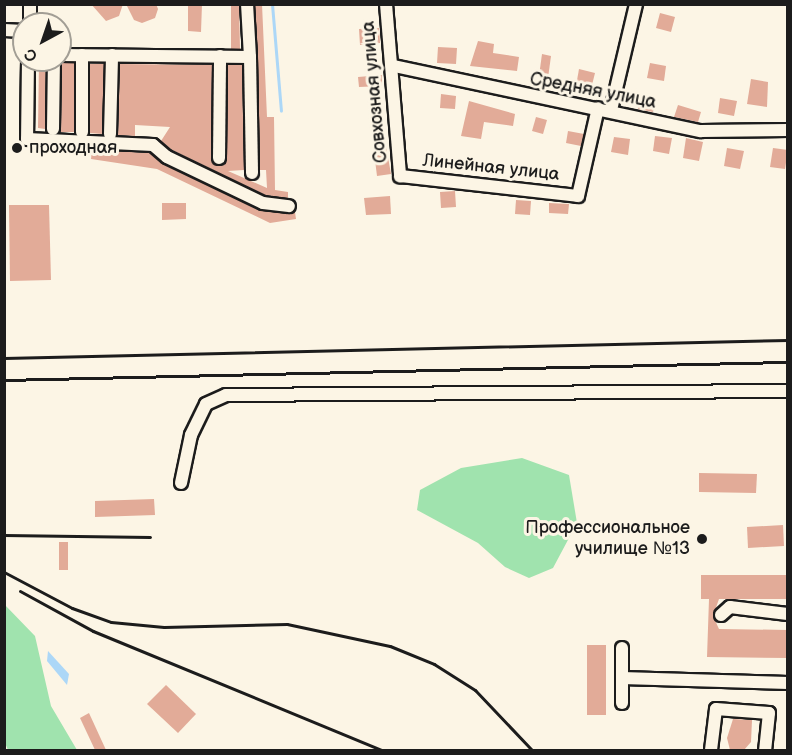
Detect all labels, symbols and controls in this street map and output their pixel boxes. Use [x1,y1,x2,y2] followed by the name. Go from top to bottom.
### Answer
[12,12,72,72] north arrow
[358,20,392,164] street label: Совхозная улица
[21,44,42,65] text: С
[528,68,658,114] street label: Средняя улица
[29,137,117,159] place label: проходная
[10,141,24,155] marker: проходная
[422,150,560,186] street label: Линейная улица
[525,518,690,560] place label: Профессиональное училище №13
[695,532,709,546] marker: Профессиональное училище №13

